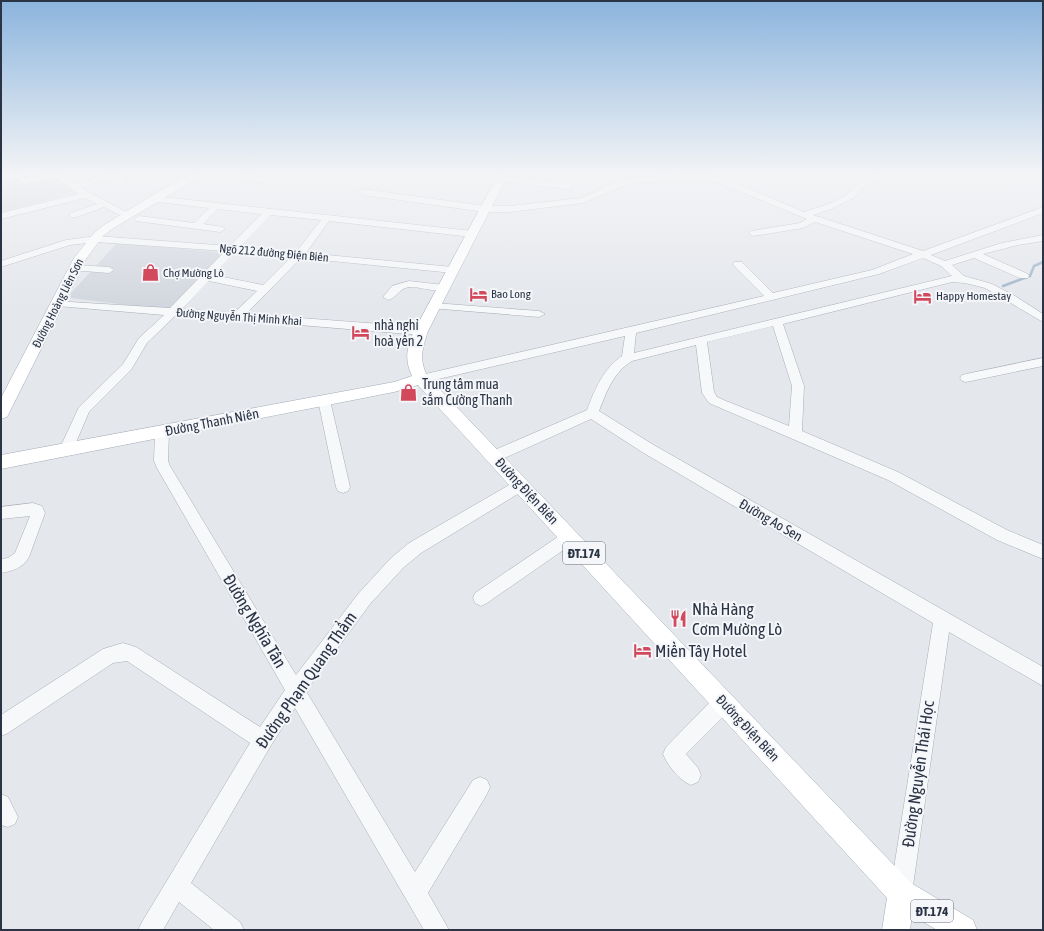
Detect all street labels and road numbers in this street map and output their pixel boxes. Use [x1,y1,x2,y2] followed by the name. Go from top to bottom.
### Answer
[219,241,329,265] street label: Ngõ 212 đường Điện Biên
[29,256,87,350] street label: Đường Hoàng Liên Sơn
[176,306,302,328] street label: Đường Nguyễn Thị Minh Khai
[164,405,260,439] street label: Đường Thanh Niên
[492,454,562,528] street label: Đường Điện Biên
[737,495,805,545] street label: Đường Ao Sen
[563,542,605,564] road number: ĐT.174
[219,571,291,671] street label: Đường Nghĩa Tân
[251,608,361,752] street label: Đường Phạm Quang Thẩm
[713,691,783,765] street label: Đường Điện Biên
[898,699,938,849] street label: Đường Nguyễn Thái Học
[911,900,953,922] road number: ĐT.174

